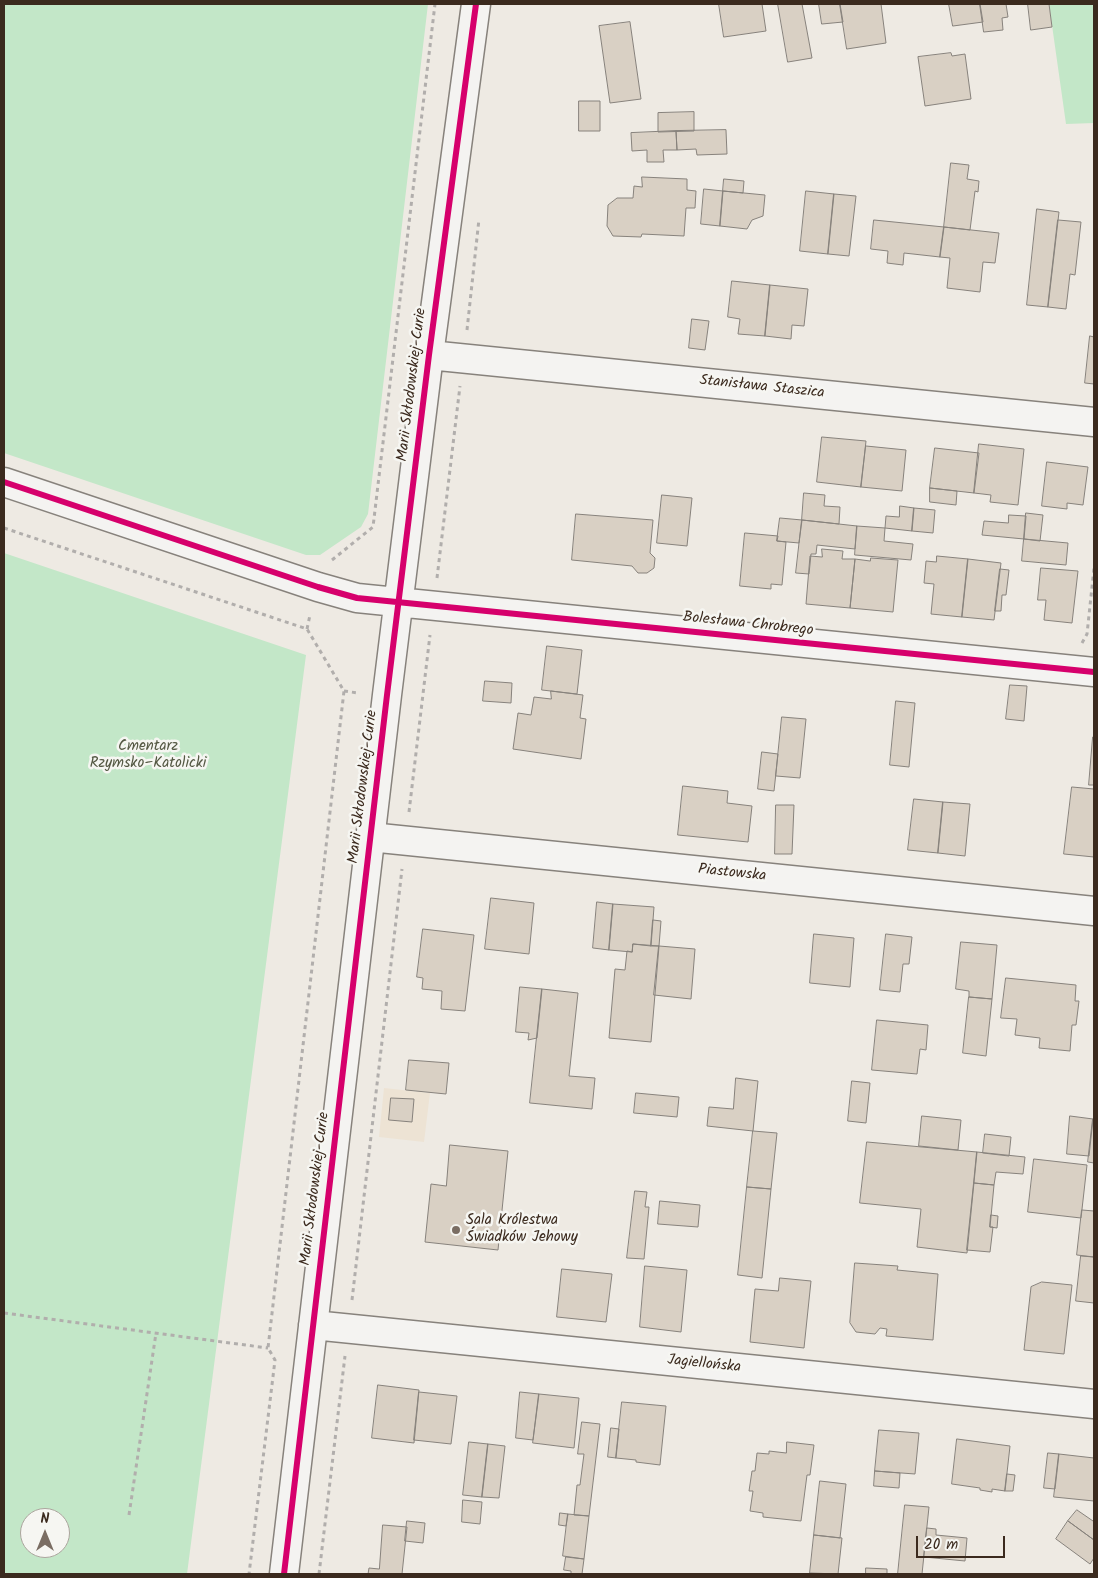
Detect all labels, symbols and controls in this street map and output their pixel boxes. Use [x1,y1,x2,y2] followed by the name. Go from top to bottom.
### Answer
[395,307,431,463] street label: Marii Skłodowskiej-Curie
[699,372,825,404] street label: Stanisława Staszica
[682,609,814,641] street label: Bolesława Chrobrego
[346,709,382,865] street label: Marii Skłodowskiej-Curie
[90,738,206,773] park label: Cmentarz Rzymsko–Katolicki
[697,861,767,887] street label: Piastowska
[298,1111,334,1267] street label: Marii Skłodowskiej-Curie
[466,1212,578,1247] place label: Sala Królestwa Świadków Jehowy
[450,1224,462,1236] marker: Sala Królestwa Świadków Jehowy
[666,1352,742,1378] street label: Jagiellońska
[20,1508,70,1558] north arrow
[41,1508,49,1530] text: N
[918,1526,1007,1558] scale bar
[924,1533,958,1557] text: 20 m

